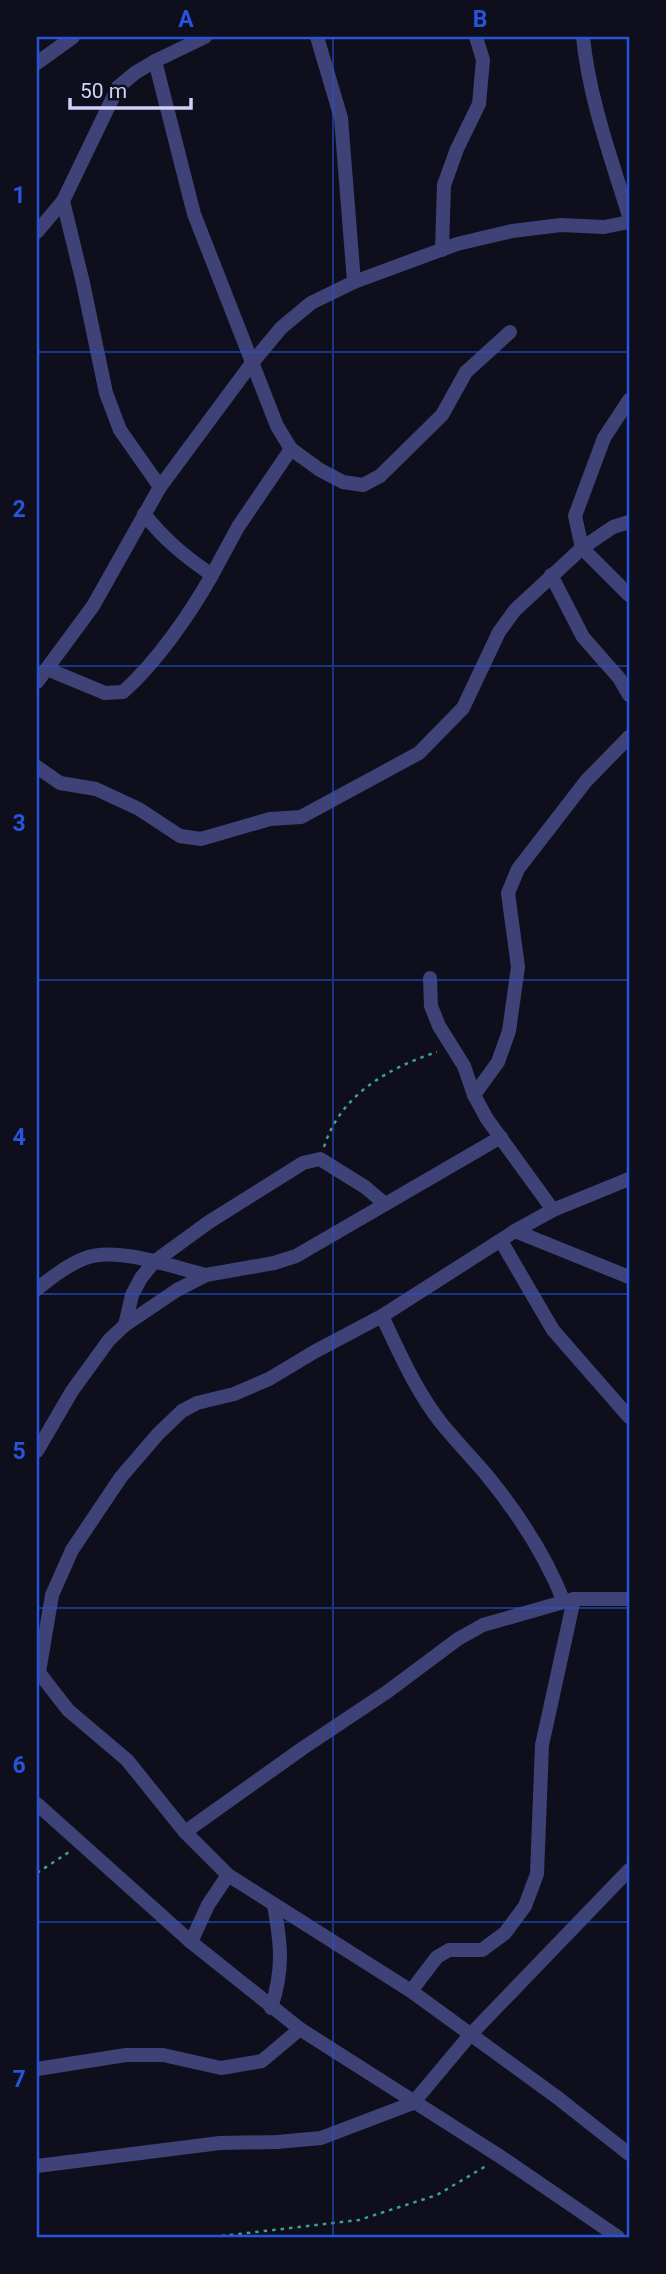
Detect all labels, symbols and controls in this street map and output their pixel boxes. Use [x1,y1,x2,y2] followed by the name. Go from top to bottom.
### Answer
[178,6,194,33] text: A
[473,6,487,33] text: B
[70,66,191,110] scale bar
[80,79,127,103] text: 50 m
[12,182,26,209] text: 1
[12,496,26,523] text: 2
[12,810,26,837] text: 3
[12,1124,26,1151] text: 4
[12,1438,26,1465] text: 5
[12,1752,26,1779] text: 6
[12,2066,26,2093] text: 7

